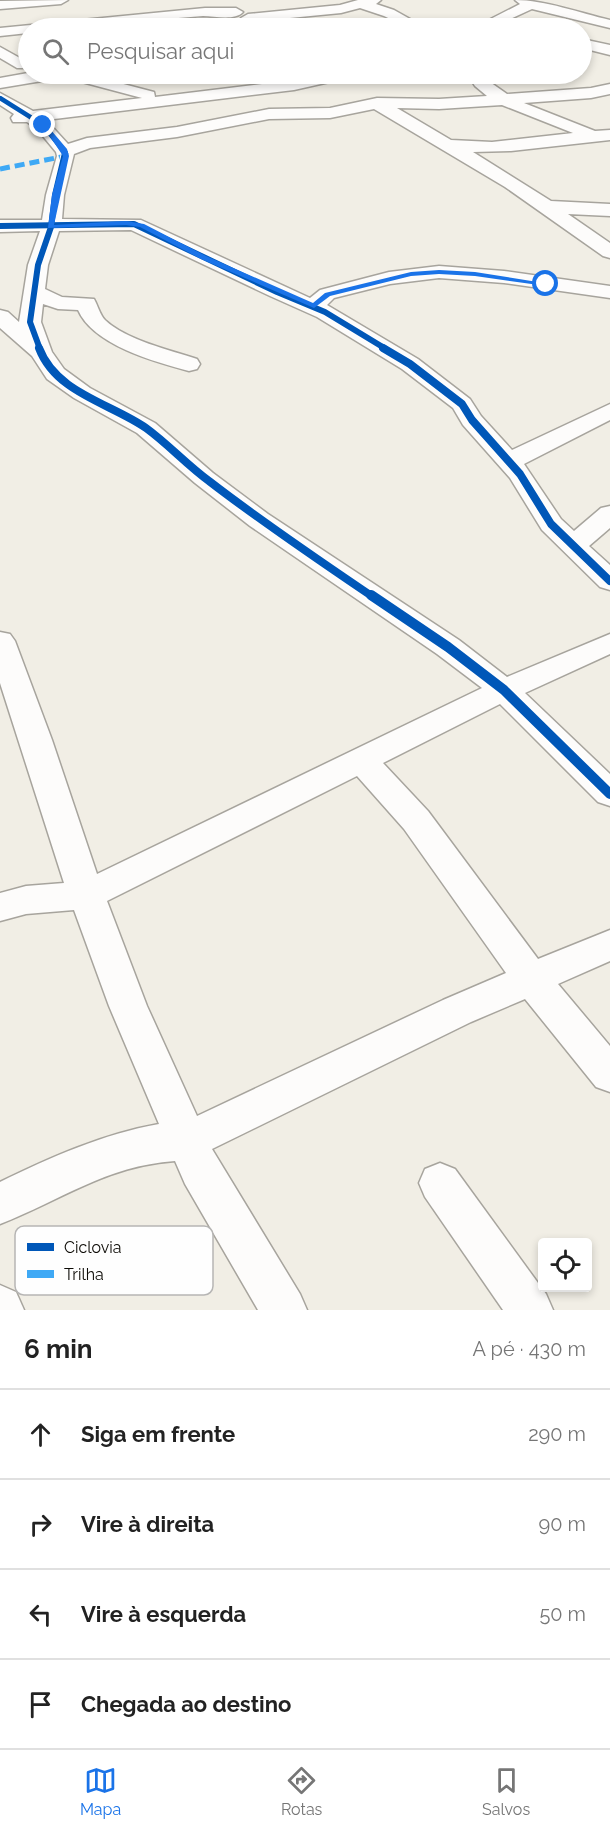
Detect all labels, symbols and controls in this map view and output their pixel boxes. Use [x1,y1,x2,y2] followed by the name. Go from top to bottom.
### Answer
[18,18,592,84] search box
[39,35,72,68] icon: search
[87,38,234,64] text: Pesquisar aqui
[29,111,55,137] route end
[532,270,558,296] route start
[15,1226,213,1295] legend
[64,1238,122,1257] text: Ciclovia
[538,1238,592,1292] map controls
[538,1238,592,1292] button: locate
[64,1265,104,1284] text: Trilha
[24,1334,93,1364] text: 6 min
[473,1337,586,1361] text: A pé · 430 m
[24,1418,57,1451] icon: ahead
[81,1421,235,1447] text: Siga em frente
[528,1422,586,1446] text: 290 m
[24,1508,57,1541] icon: right
[81,1511,214,1537] text: Vire à direita
[539,1512,586,1536] text: 90 m
[24,1598,57,1631] icon: left
[81,1601,246,1627] text: Vire à esquerda
[539,1602,586,1626] text: 50 m
[24,1688,57,1721] icon: arrive
[81,1691,291,1717] text: Chegada ao destino
[80,1764,121,1819] tab: Mapa
[281,1764,322,1819] tab: Rotas
[482,1764,530,1819] tab: Salvos

